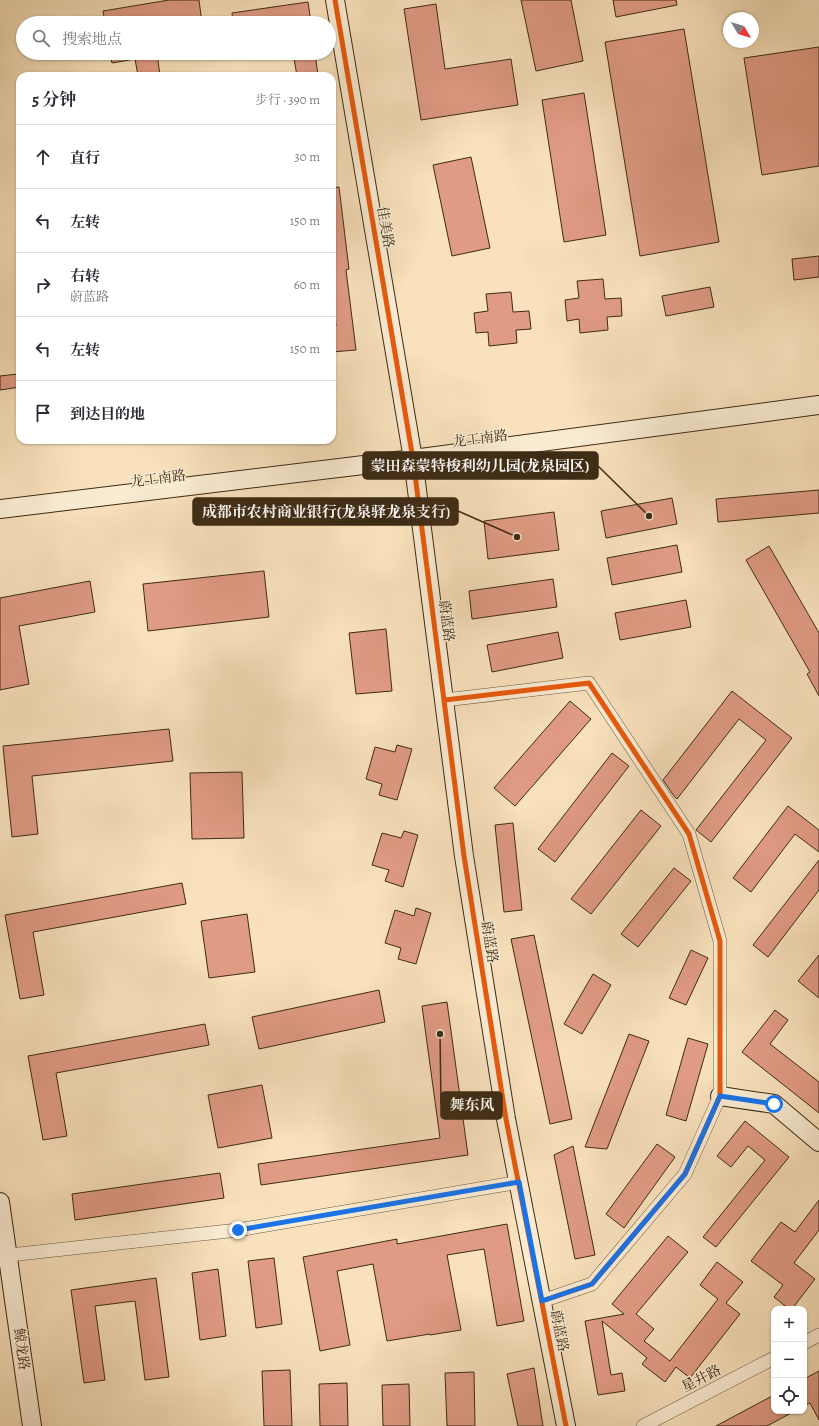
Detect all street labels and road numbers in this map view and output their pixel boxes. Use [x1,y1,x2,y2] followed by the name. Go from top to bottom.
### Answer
[373,205,399,249] street label: 佳美路
[451,426,509,451] street label: 龙工南路
[129,466,187,491] street label: 龙工南路
[435,599,458,643] street label: 蔚蓝路
[477,920,502,964] street label: 蔚蓝路
[546,1309,573,1354] street label: 蔚蓝路
[9,1327,34,1371] street label: 鲸龙路
[678,1360,724,1396] street label: 星井路

